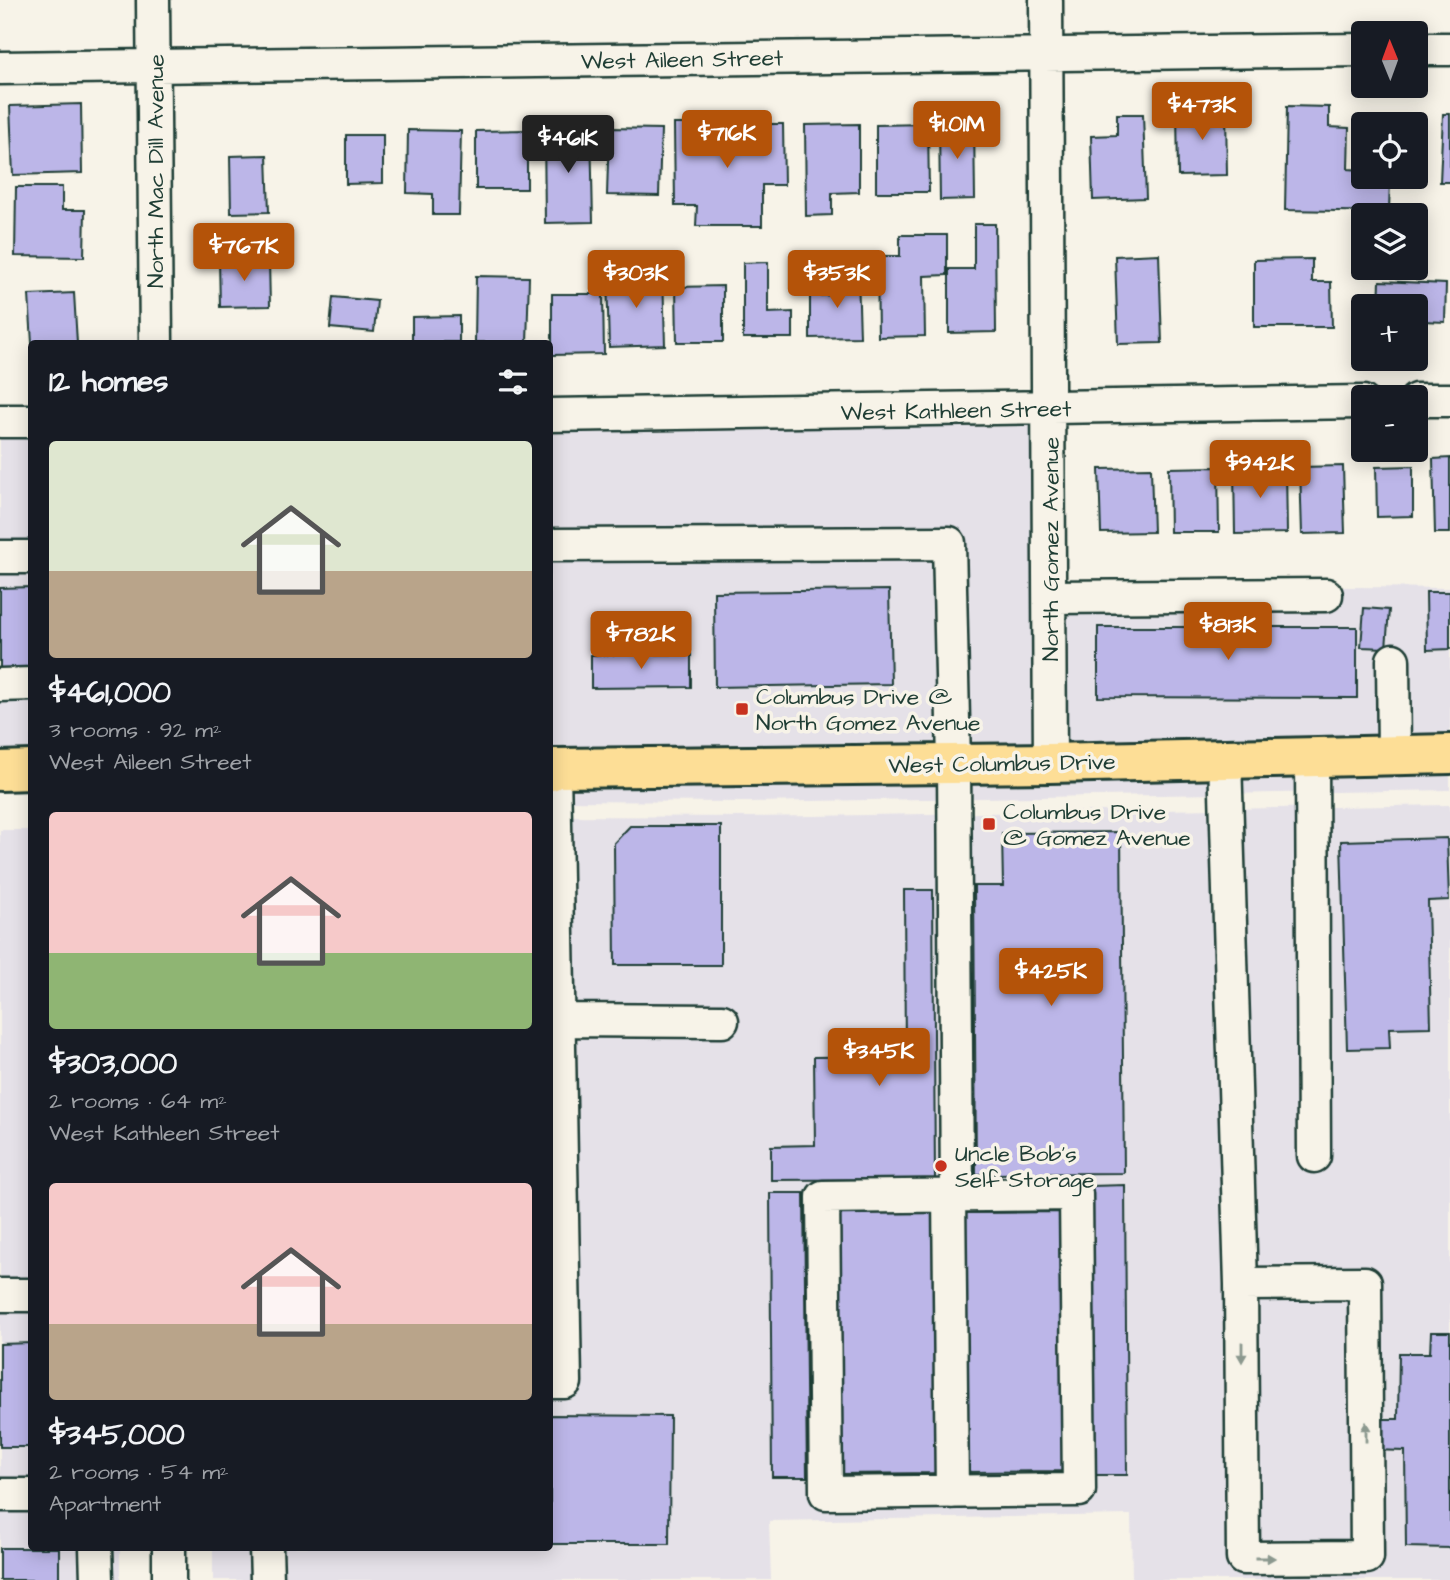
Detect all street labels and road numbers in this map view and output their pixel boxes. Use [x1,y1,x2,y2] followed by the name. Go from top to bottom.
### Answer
[580,42,784,78] street label: West Aileen Street
[140,54,172,288] street label: North Mac Dill Avenue
[840,393,1072,429] street label: West Kathleen Street
[1035,437,1067,661] street label: North Gomez Avenue
[888,746,1116,782] street label: West Columbus Drive

